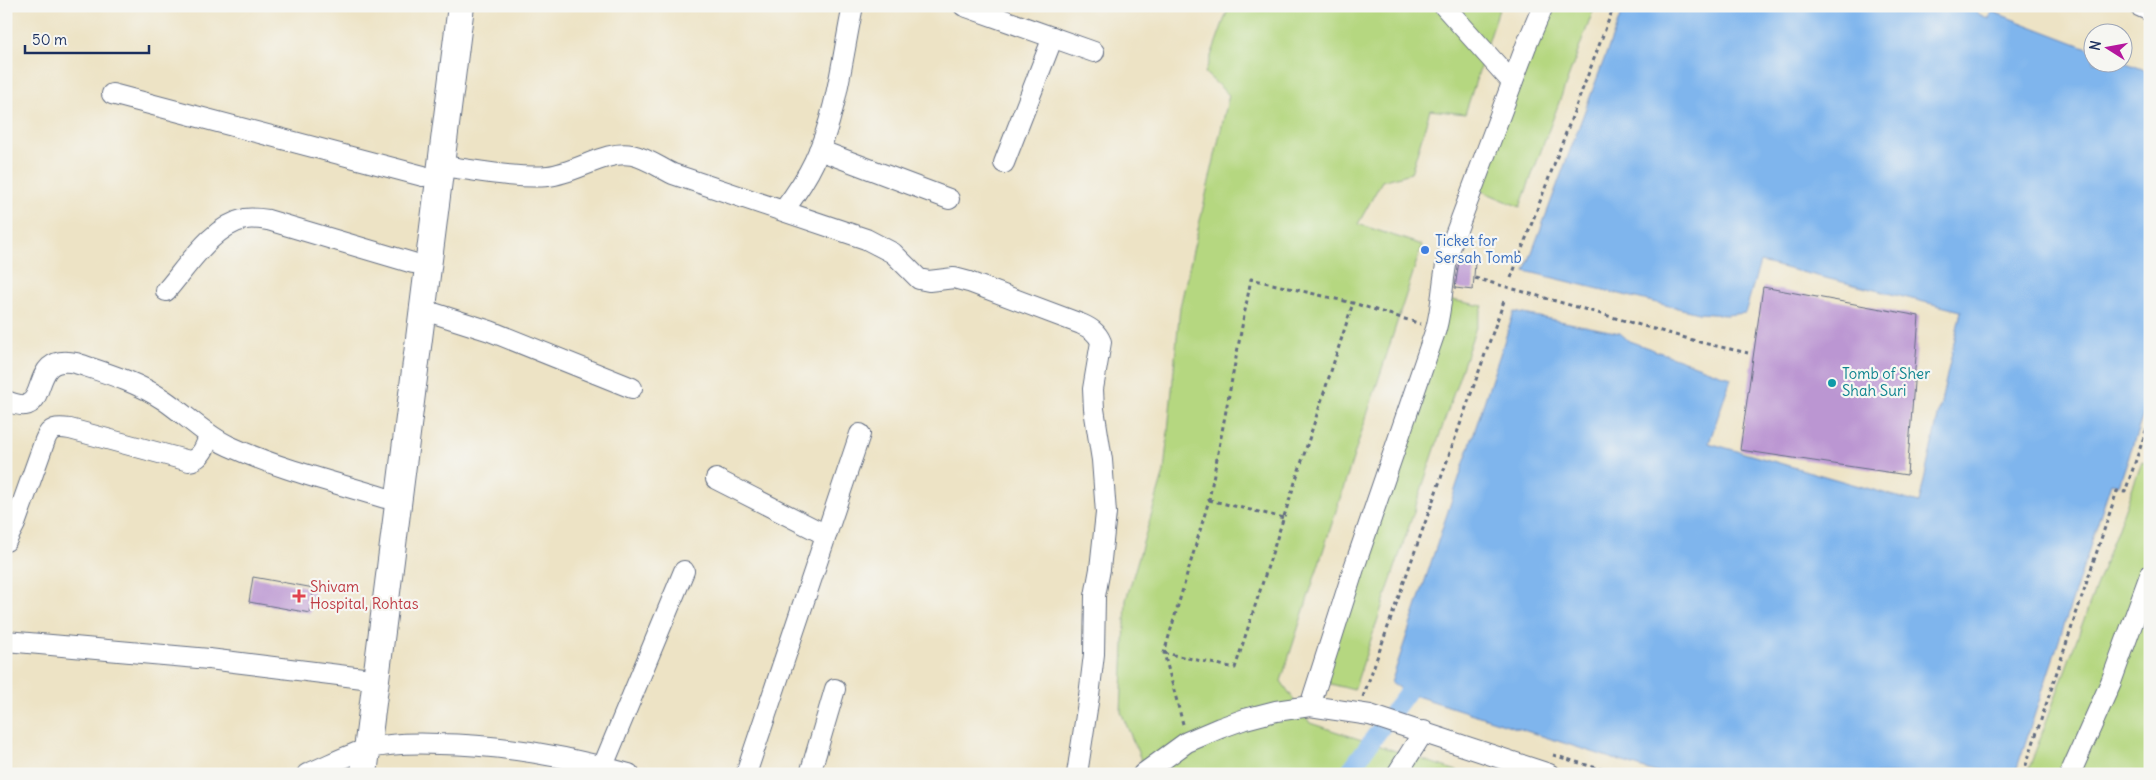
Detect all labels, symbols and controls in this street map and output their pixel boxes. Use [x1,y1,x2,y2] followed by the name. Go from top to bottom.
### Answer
[25,22,149,54] scale bar
[2084,22,2134,72] north arrow
[32,30,67,49] text: 50 m
[2085,39,2105,52] text: N
[1435,231,1522,267] place label: Ticket for Sersah Tomb
[1419,244,1431,256] marker: Ticket for Sersah Tomb
[1842,364,1930,400] place label: Tomb of Sher Shah Suri
[1826,377,1838,389] marker: Tomb of Sher Shah Suri
[310,577,419,613] place label: Shivam Hospital, Rohtas
[292,589,306,603] marker: Shivam Hospital, Rohtas

